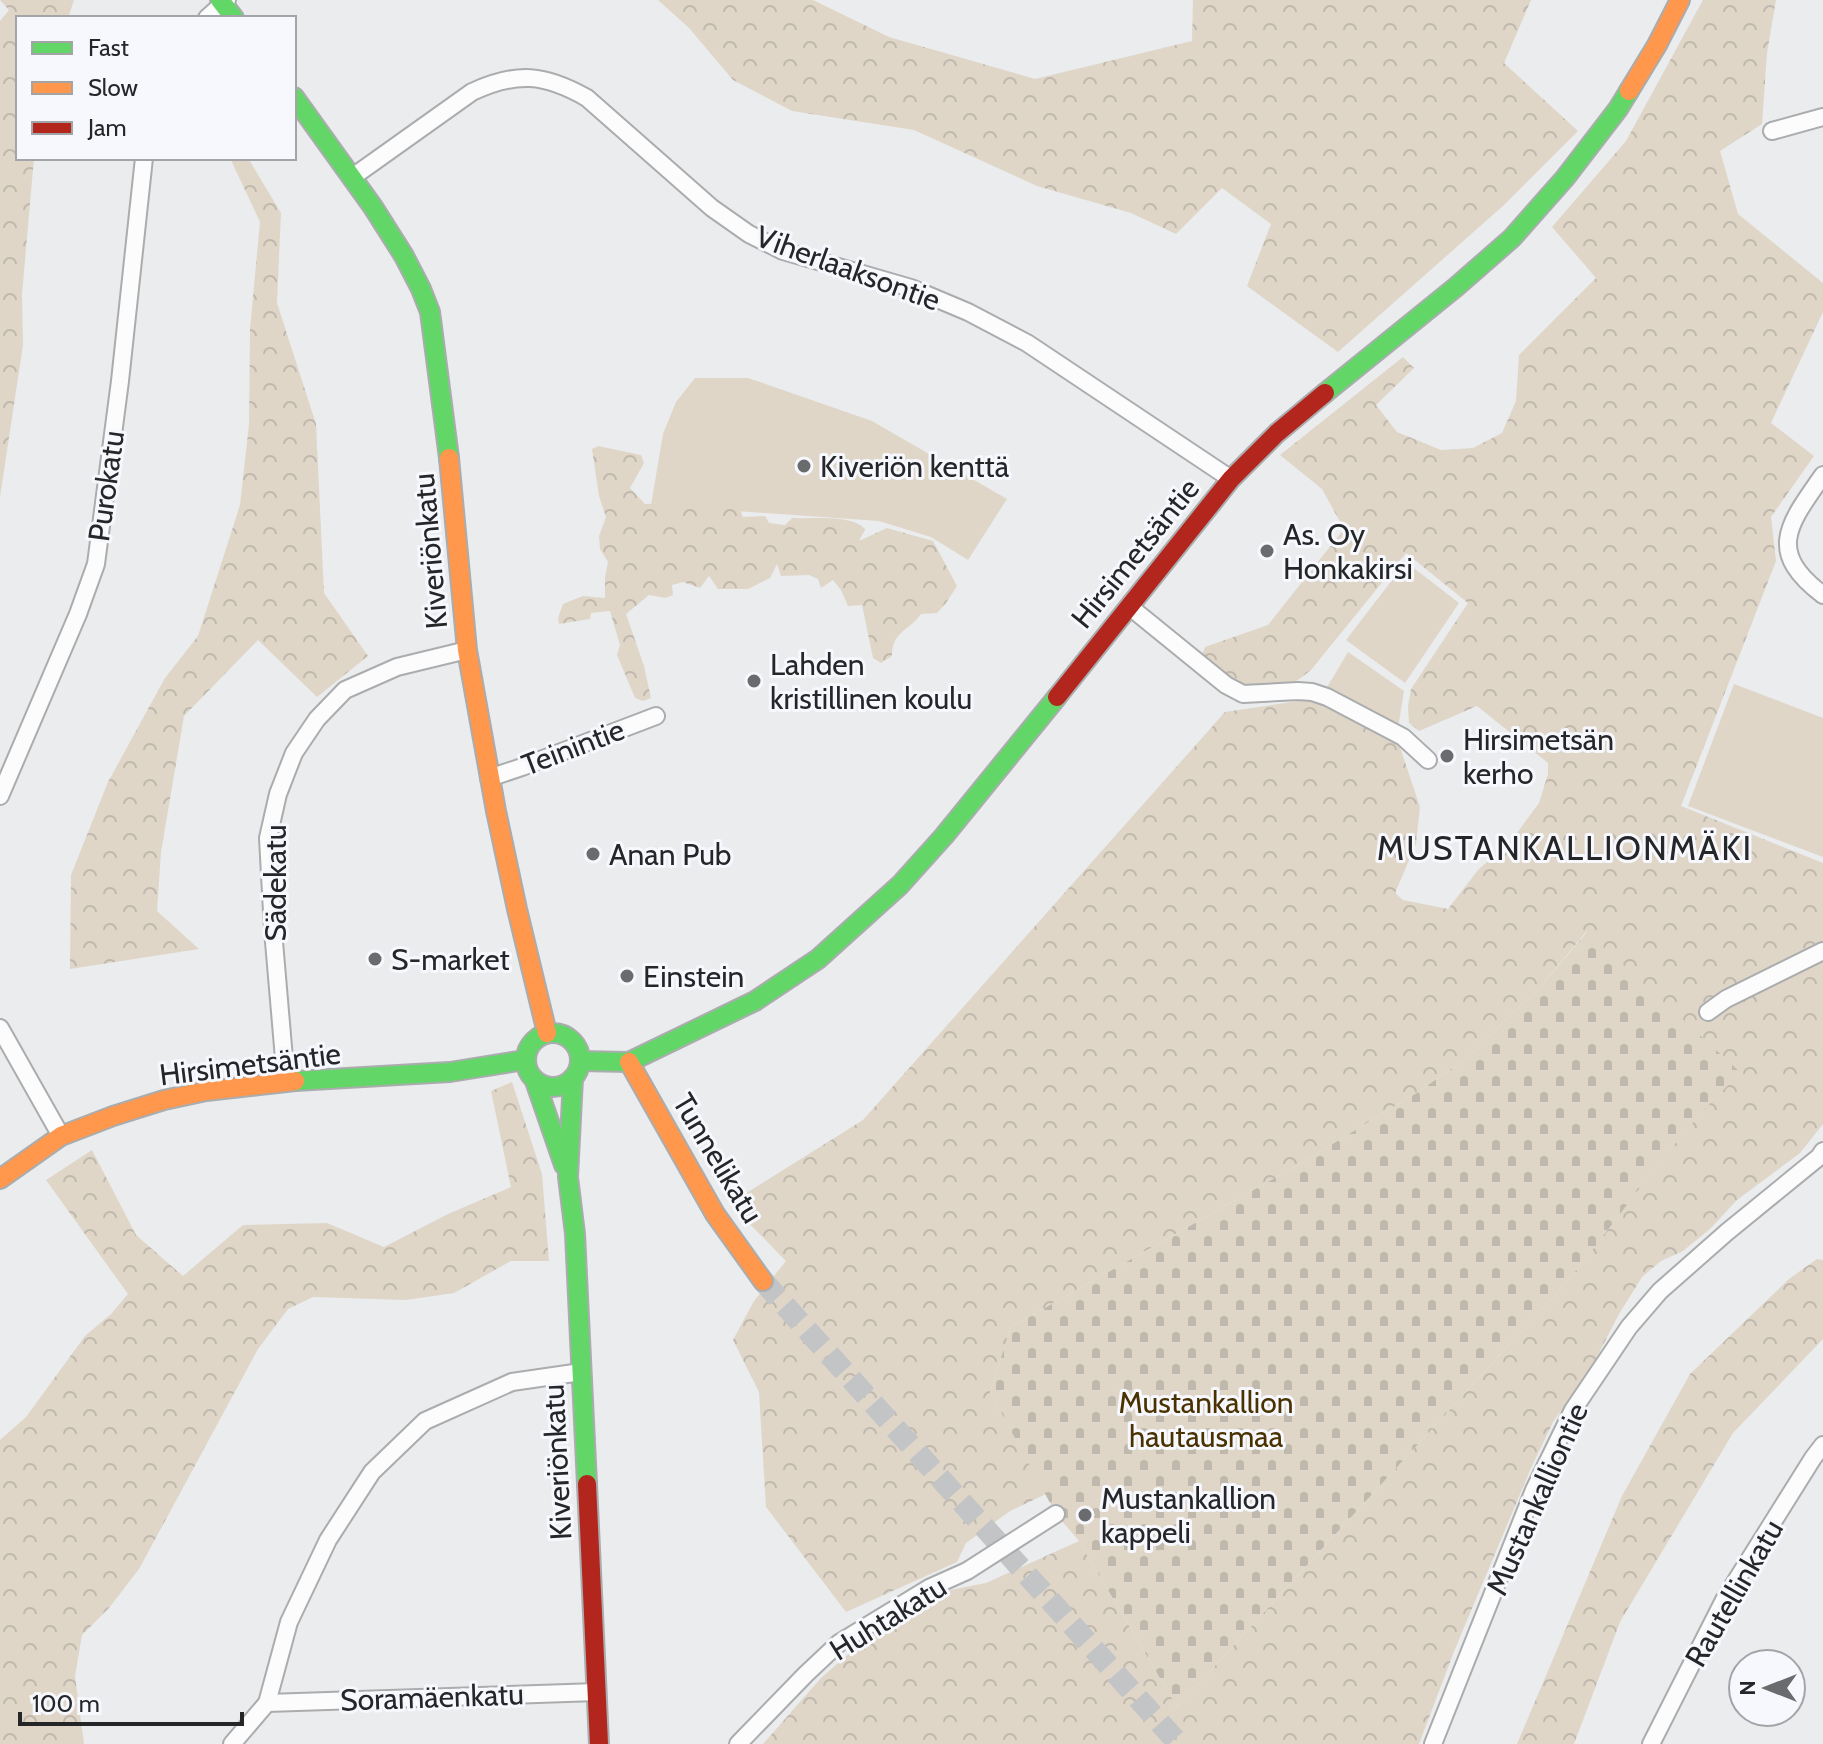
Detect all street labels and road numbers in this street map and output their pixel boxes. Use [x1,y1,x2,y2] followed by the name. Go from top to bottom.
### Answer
[751,217,945,319] street label: Viherlaaksontie
[80,428,132,544] street label: Purokatu
[1063,470,1207,636] street label: Hirsimetsäntie
[405,472,455,630] street label: Kiveriönkatu
[516,711,630,783] street label: Teinintie
[257,824,294,942] street label: Sädekatu
[157,1035,343,1093] street label: Hirsimetsäntie
[665,1086,771,1230] street label: Tunnelikatu
[534,1383,580,1541] street label: Kiveriönkatu
[1478,1397,1596,1601] street label: Mustankalliontie
[1677,1513,1791,1673] street label: Rautellinkatu
[823,1568,953,1668] street label: Huhtakatu
[340,1675,524,1719] street label: Soramäenkatu

